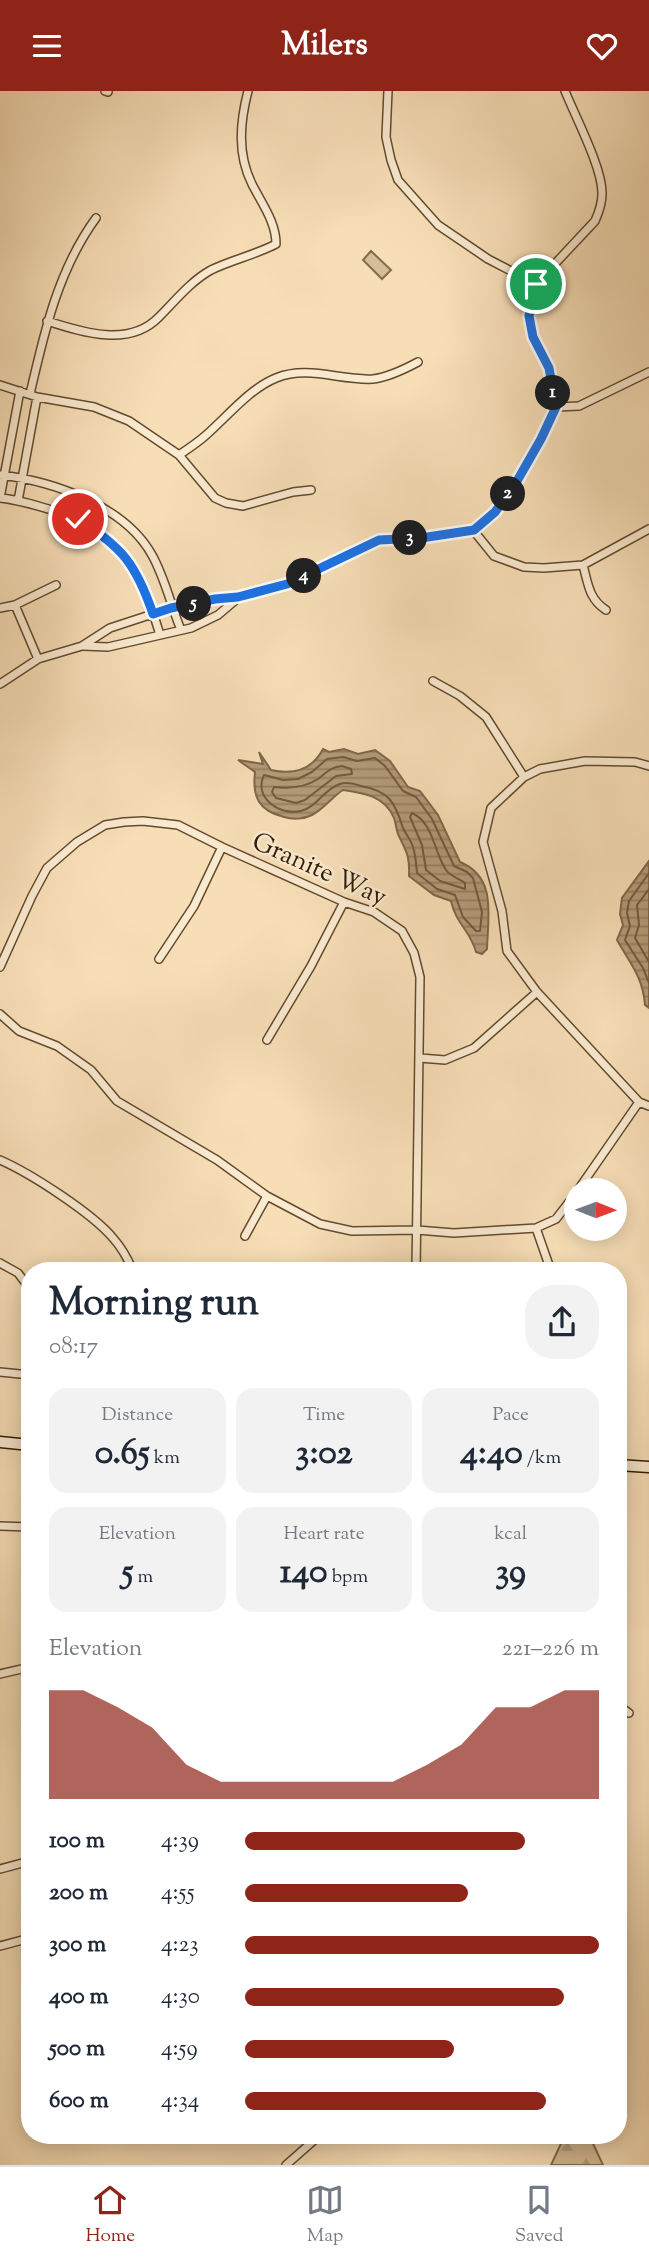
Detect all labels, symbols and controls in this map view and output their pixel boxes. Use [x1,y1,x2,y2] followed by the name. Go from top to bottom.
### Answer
[281,23,368,69] text: Milers
[28,27,66,65] icon: menu
[583,27,621,65] icon: heart
[506,254,566,314] pin
[517,265,555,303] icon: arrive
[536,375,570,411] pin: 1
[549,379,556,406] text: 1
[490,477,526,511] pin: 2
[503,480,512,507] text: 2
[48,489,108,549] pin
[59,500,97,538] icon: check
[392,521,428,555] pin: 3
[406,524,413,551] text: 3
[286,559,322,594] pin: 4
[299,562,308,589] text: 4
[176,587,212,621] pin: 5
[190,590,197,617] text: 5
[246,824,392,917] street label: Granite Way
[564,1178,626,1241] north arrow
[564,1178,627,1241] map controls
[49,1278,259,1332] text: Morning run
[525,1285,599,1359] button: share
[49,1331,98,1364] text: 08:17
[102,1402,173,1429] text: Distance
[303,1402,345,1429] text: Time
[492,1402,529,1429] text: Pace
[95,1429,150,1480] text: 0.65
[295,1429,353,1480] text: 3:02
[460,1429,523,1480] text: 4:40
[150,1445,180,1472] text: km
[523,1445,561,1472] text: /km
[99,1521,176,1548] text: Elevation
[283,1521,365,1548] text: Heart rate
[494,1521,527,1548] text: kcal
[121,1548,133,1599] text: 5
[280,1548,328,1599] text: 140
[495,1548,526,1599] text: 39
[133,1564,153,1591] text: m
[328,1564,368,1591] text: bpm
[49,1633,142,1666] text: Elevation
[502,1633,599,1666] text: 221–226 m
[49,1825,105,1858] text: 100 m
[161,1825,199,1858] text: 4:39
[49,1877,108,1910] text: 200 m
[161,1877,195,1910] text: 4:55
[49,1929,106,1962] text: 300 m
[161,1929,199,1962] text: 4:23
[49,1981,109,2014] text: 400 m
[161,1981,200,2014] text: 4:30
[49,2033,105,2066] text: 500 m
[161,2033,198,2066] text: 4:59
[49,2085,109,2118] text: 600 m
[161,2085,199,2118] text: 4:34
[85,2181,135,2250] tab: Home
[306,2181,344,2250] tab: Map
[515,2181,564,2250] tab: Saved

